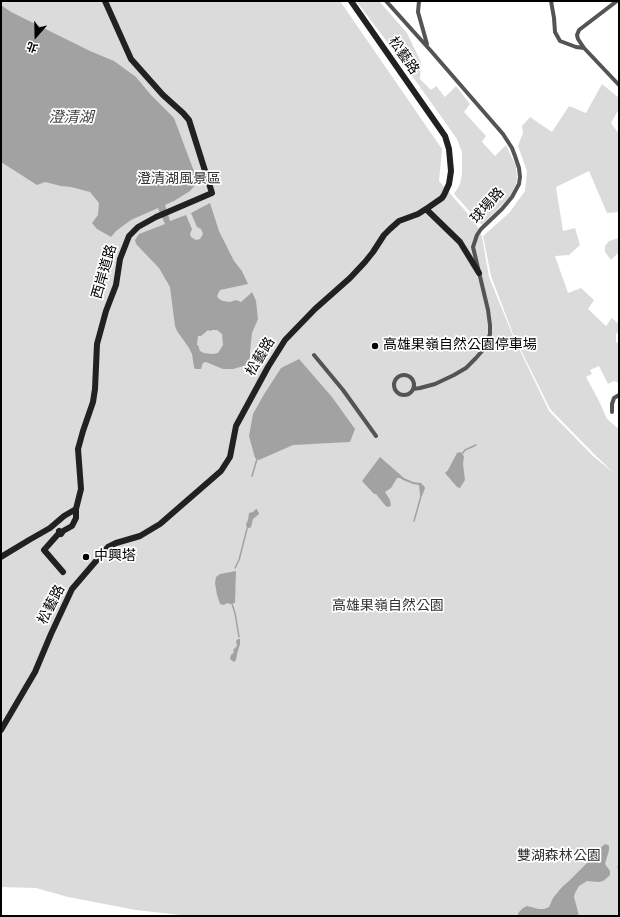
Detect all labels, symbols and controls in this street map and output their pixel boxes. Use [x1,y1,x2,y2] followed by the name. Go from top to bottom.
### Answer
[16,16,56,56] north arrow
[384,34,422,78] street label: 松藝路
[24,38,40,57] text: 北
[49,109,93,127] water label: 澄清湖
[137,172,221,188] park label: 澄清湖風景區
[468,185,508,227] street label: 球場路
[89,243,121,301] street label: 西岸道路
[243,335,279,379] street label: 松藝路
[383,338,537,354] place label: 高雄果嶺自然公園停車場
[370,341,380,351] marker: 高雄果嶺自然公園停車場
[94,549,136,565] place label: 中興塔
[81,552,91,562] marker: 中興塔
[35,582,69,628] street label: 松藝路
[332,599,444,615] park label: 高雄果嶺自然公園
[517,849,601,865] park label: 雙湖森林公園

